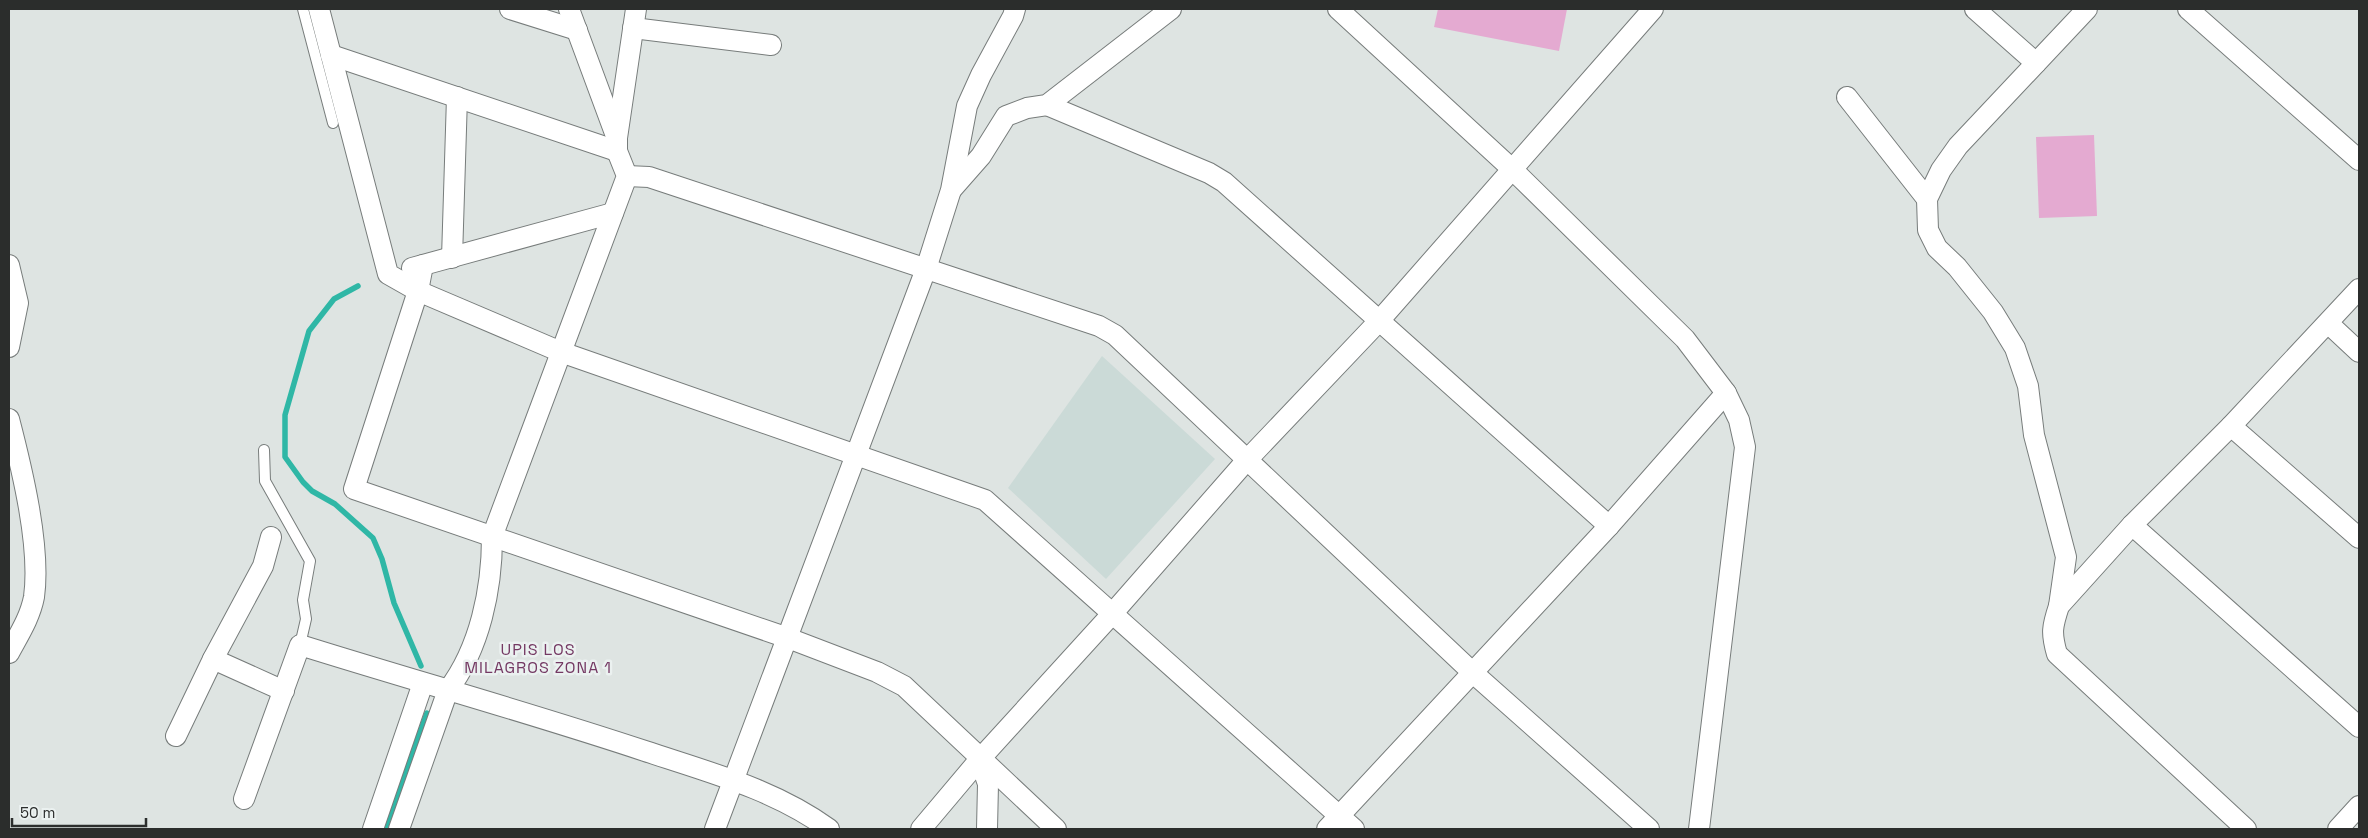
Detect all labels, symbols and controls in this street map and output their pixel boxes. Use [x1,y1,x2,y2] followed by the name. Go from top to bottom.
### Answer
[464,639,612,678] district label: UPIS LOS MILAGROS ZONA 1
[12,796,146,828] scale bar
[20,803,55,822] text: 50 m

